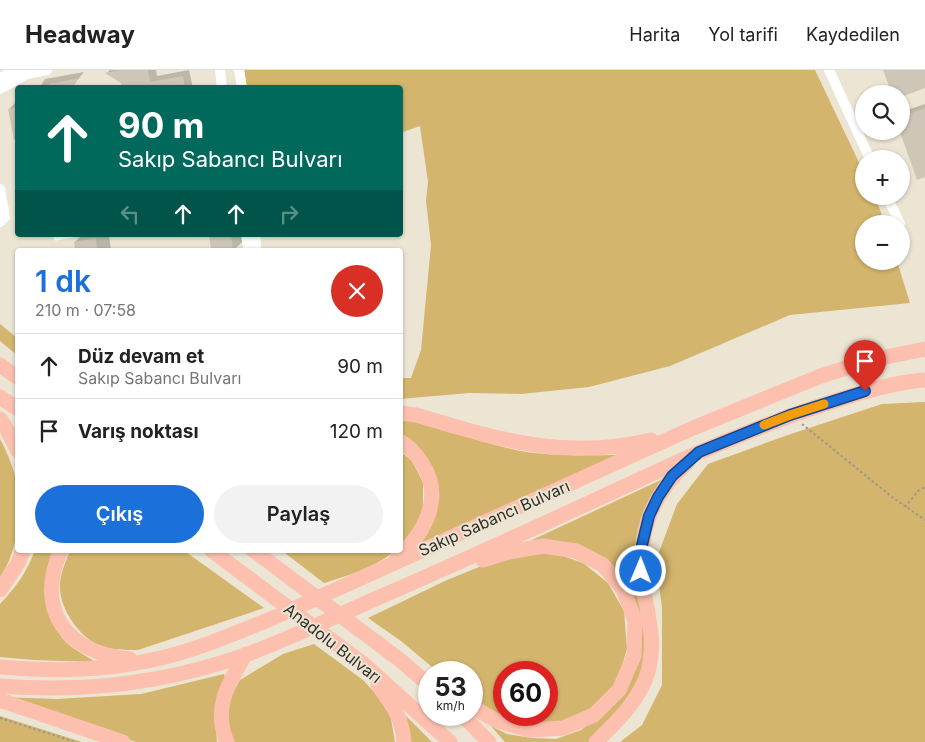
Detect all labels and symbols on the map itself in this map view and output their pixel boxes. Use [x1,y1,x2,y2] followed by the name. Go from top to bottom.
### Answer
[844,340,886,391] pin
[415,476,573,560] street label: Sakıp Sabancı Bulvarı
[614,544,666,596] position arrow
[280,599,386,687] street label: Anadolu Bulvarı
[493,661,558,726] speed limit sign: 60

